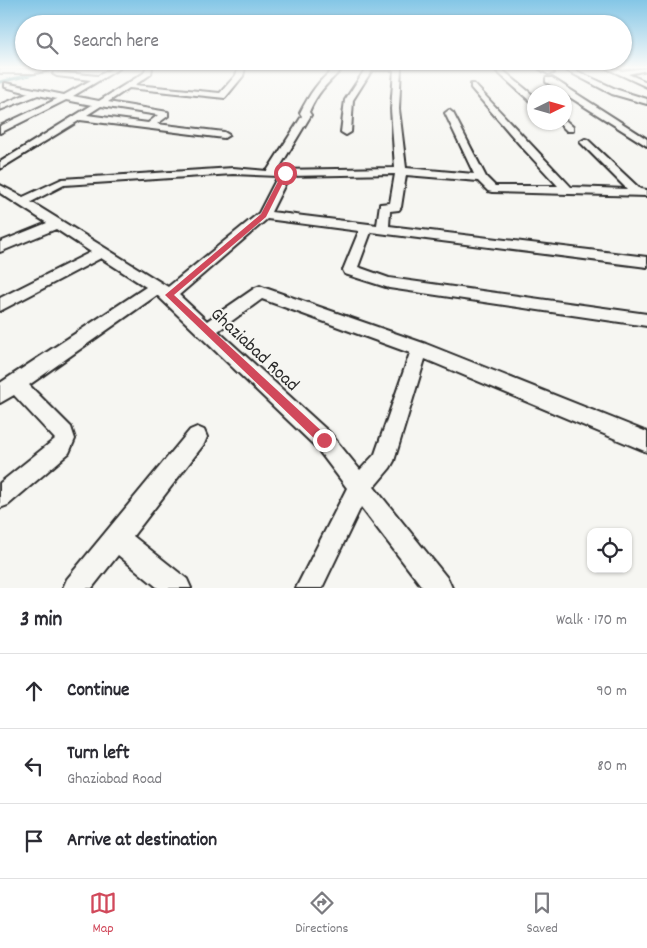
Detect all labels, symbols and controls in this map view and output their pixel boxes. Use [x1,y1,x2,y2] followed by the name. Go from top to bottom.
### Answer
[15,15,632,70] search box
[33,29,61,57] icon: search
[73,29,159,56] text: Search here
[527,85,572,130] north arrow
[274,162,297,185] route start
[203,302,304,399] street label: Ghaziabad Road
[313,429,336,452] route end
[587,528,632,573] map controls
[587,528,632,573] button: locate
[20,606,62,636] text: 3 min
[556,609,627,632] text: Walk · 170 m
[20,677,48,705] icon: ahead
[67,678,129,705] text: Continue
[596,680,627,703] text: 90 m
[67,741,130,768] text: Turn left
[20,752,48,780] icon: left
[597,755,627,778] text: 80 m
[67,768,162,791] text: Ghaziabad Road
[20,827,48,855] icon: arrive
[67,828,217,855] text: Arrive at destination
[89,889,117,939] tab: Map
[295,889,348,939] tab: Directions
[527,889,558,939] tab: Saved

